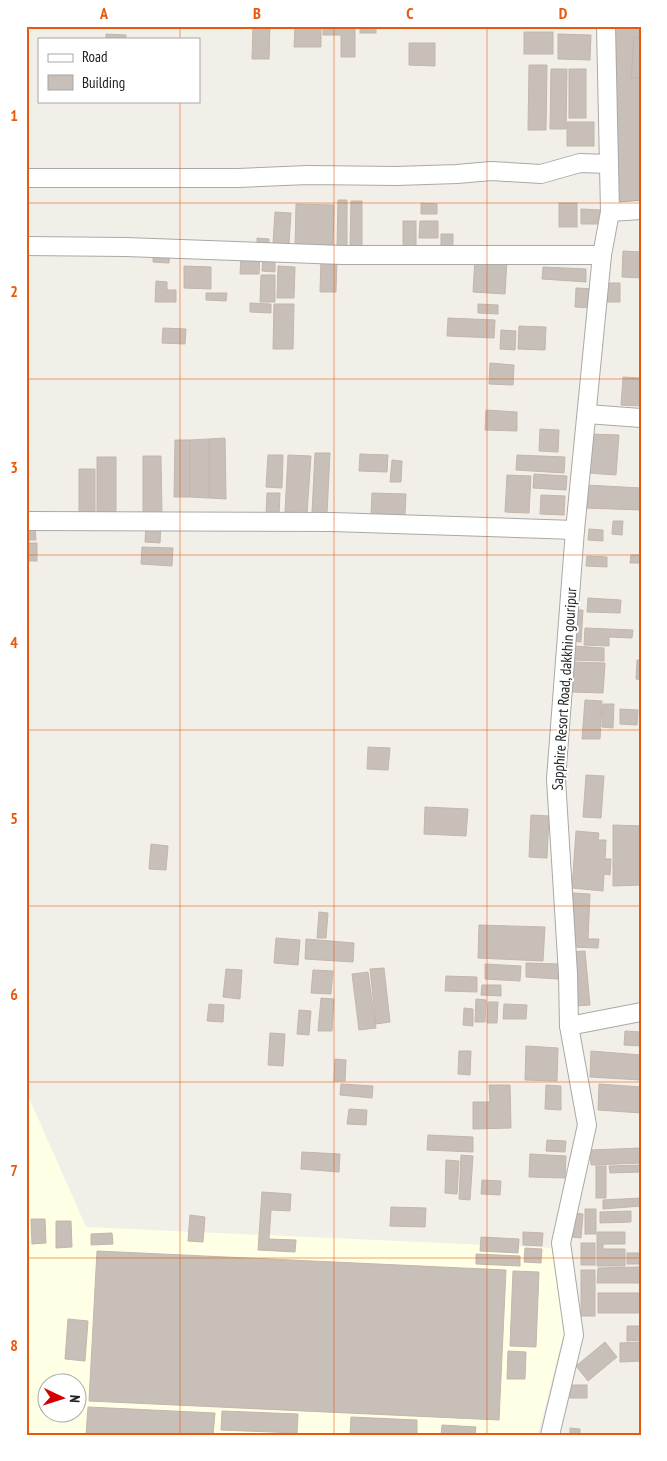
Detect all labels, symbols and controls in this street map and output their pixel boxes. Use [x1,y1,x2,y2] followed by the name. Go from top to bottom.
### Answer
[99,3,109,23] text: A
[253,3,261,23] text: B
[406,3,414,23] text: C
[559,3,568,23] text: D
[38,38,200,102] legend
[82,47,108,66] text: Road
[82,73,125,92] text: Building
[10,105,18,125] text: 1
[10,281,18,301] text: 2
[10,457,18,477] text: 3
[547,586,581,791] street label: Sapphire Resort Road, dakkhin gouripur
[10,632,18,652] text: 4
[10,808,18,828] text: 5
[10,984,18,1004] text: 6
[10,1160,18,1180] text: 7
[10,1335,18,1355] text: 8
[38,1374,88,1424] north arrow
[66,1395,84,1403] text: N

